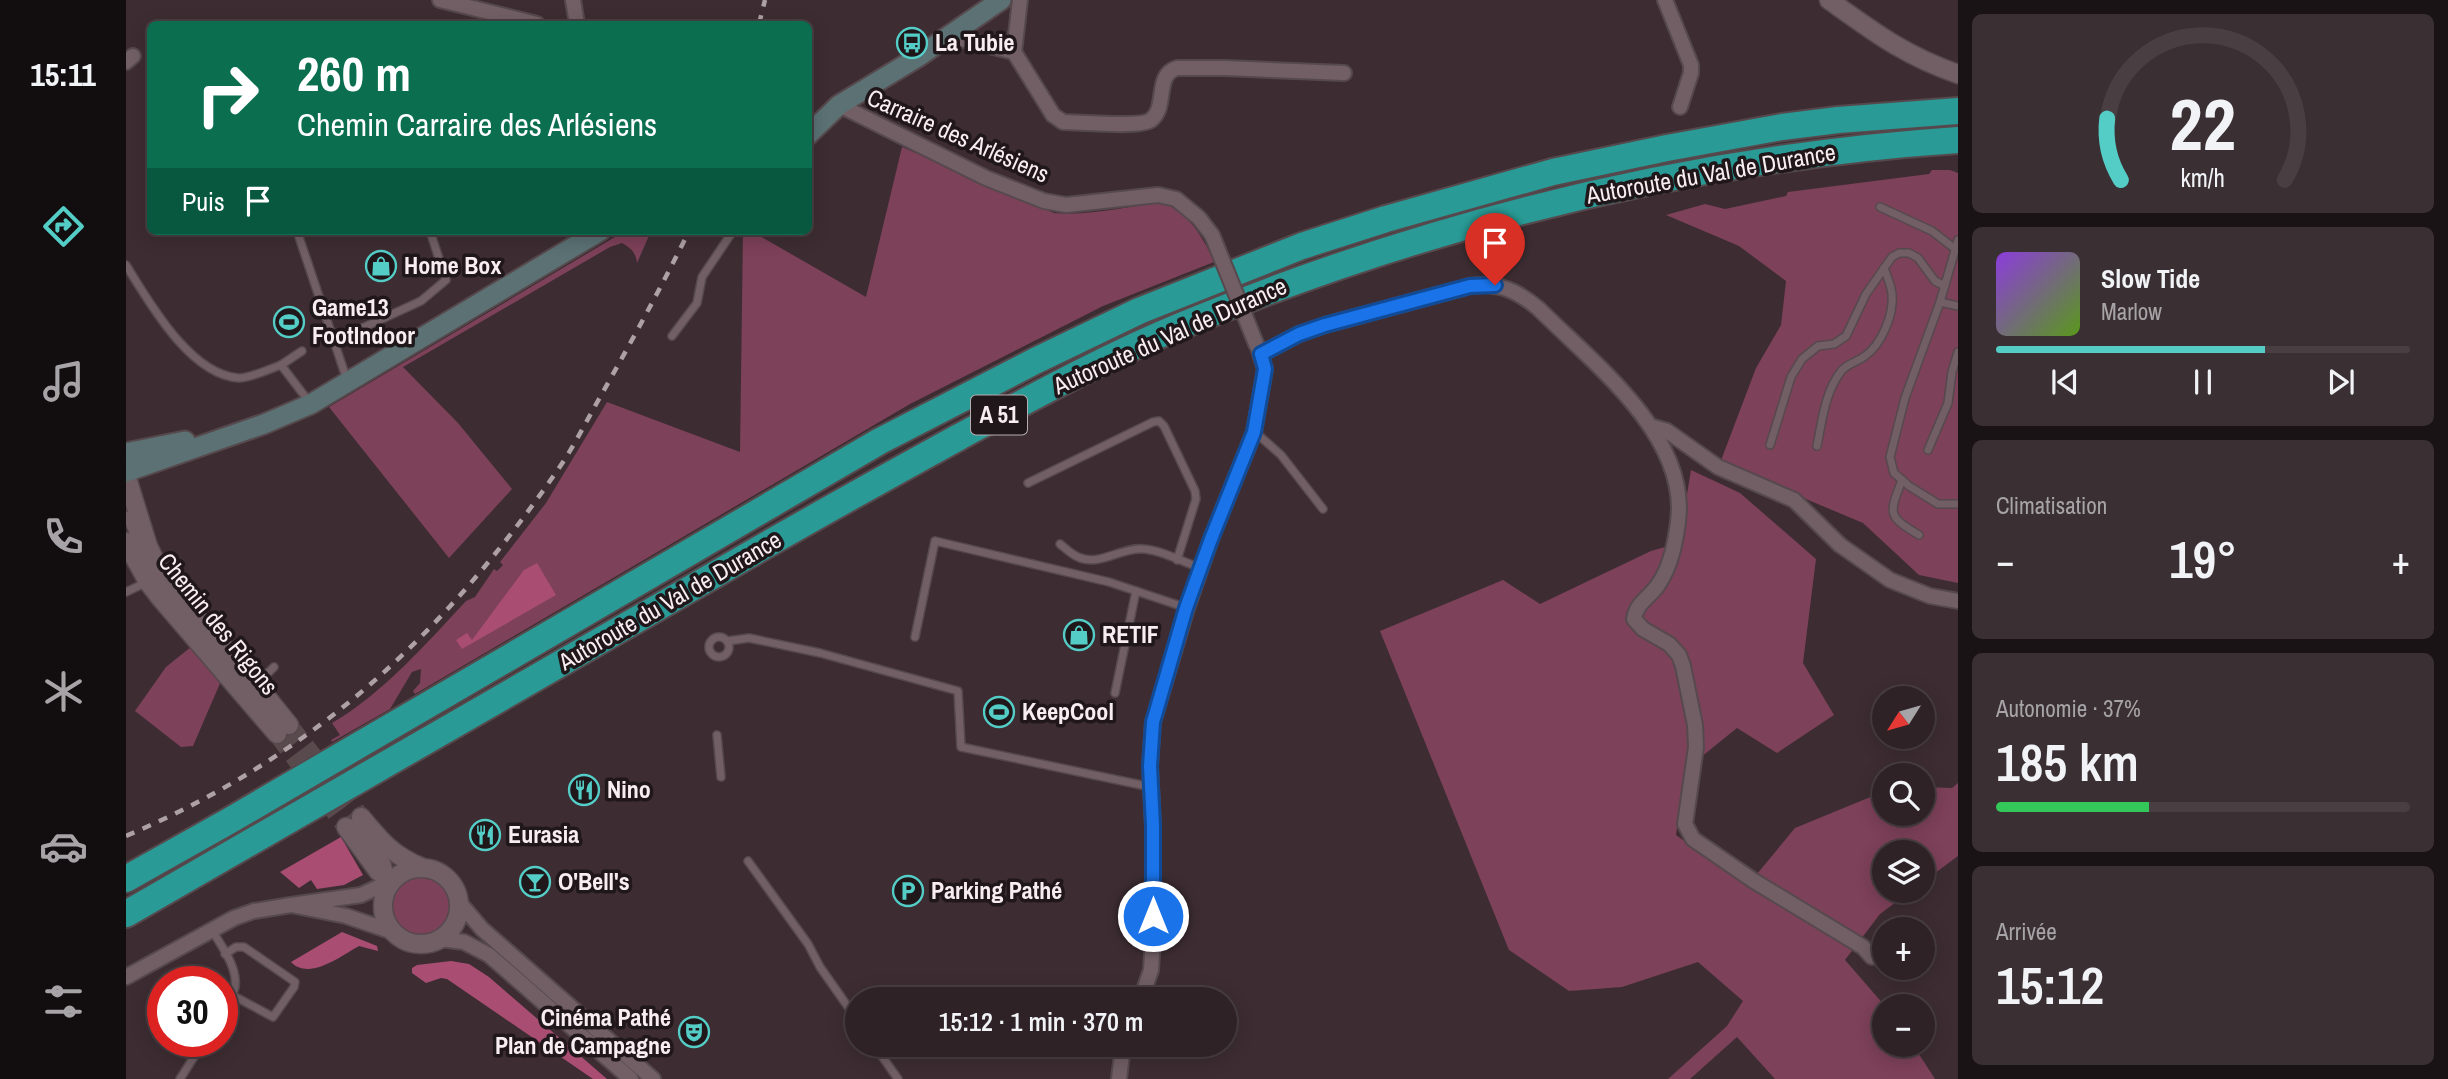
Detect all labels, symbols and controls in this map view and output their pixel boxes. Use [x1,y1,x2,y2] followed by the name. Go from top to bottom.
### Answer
[895,26,929,60] bus stop icon: La Tubie
[935,26,1015,58] place label: La Tubie
[297,40,411,106] text: 260 m
[182,49,273,140] icon: right
[30,53,96,96] text: 15:11
[2170,75,2236,173] text: 22
[862,81,1054,190] street label: Carraire des Arlésiens
[297,103,657,146] text: Chemin Carraire des Arlésiens
[1583,135,1838,211] street label: Autoroute du Val de Durance
[2181,160,2225,194] text: km/h
[239,182,277,220] icon: arrive
[182,184,225,219] text: Puis
[39,202,88,251] icon: directions
[1465,213,1525,285] pin
[1476,224,1514,262] icon: arrive
[364,249,398,283] shop icon: Home Box
[404,249,501,281] place label: Home Box
[2101,261,2200,296] text: Slow Tide
[1047,269,1291,401] street label: Autoroute du Val de Durance
[312,291,415,351] place label: Game13 FootIndoor
[2101,296,2162,327] text: Marlow
[272,305,306,339] sports icon: Game13 FootIndoor
[39,357,88,406] icon: music
[2046,363,2084,401] icon: previous
[2184,363,2222,401] icon: pause
[2322,363,2360,401] icon: next
[971,396,1027,434] road number: A 51
[1996,490,2107,521] text: Climatisation
[39,512,88,561] icon: phone
[551,523,787,678] street label: Autoroute du Val de Durance
[2169,524,2237,594] text: 19°
[1996,535,2014,586] text: −
[2392,535,2410,586] text: +
[152,546,286,701] street label: Chemin des Rigons
[1062,618,1096,652] shop icon: RETIF
[1102,618,1159,650] place label: RETIF
[39,667,88,716] icon: climate
[1872,686,1936,749] north arrow
[1872,686,1935,1057] map controls
[1996,693,2141,724] text: Autonomie · 37%
[982,695,1016,729] sports icon: KeepCool
[1022,695,1114,727] place label: KeepCool
[1996,727,2139,797] text: 185 km
[1872,763,1935,826] button: search
[567,773,601,807] restaurant icon: Nino
[607,773,651,805] place label: Nino
[468,818,502,852] restaurant icon: Eurasia
[508,818,579,850] place label: Eurasia
[39,822,88,871] icon: car
[1872,840,1935,903] button: layers
[518,865,552,899] bar icon: O'Bell's
[558,865,630,897] place label: O'Bell's
[891,874,925,908] parking icon: Parking Pathé
[931,874,1062,906] place label: Parking Pathé
[1116,879,1190,953] position arrow
[1996,916,2057,947] text: Arrivée
[1872,917,1935,980] button: +
[1996,950,2104,1020] text: 15:12
[147,966,238,1057] speed limit sign: 30
[39,977,88,1026] icon: filters
[1872,994,1935,1057] button: −
[495,1001,671,1061] place label: Cinéma Pathé Plan de Campagne
[939,1004,1143,1039] text: 15:12 · 1 min · 370 m
[677,1015,711,1049] theatre icon: Cinéma Pathé Plan de Campagne

